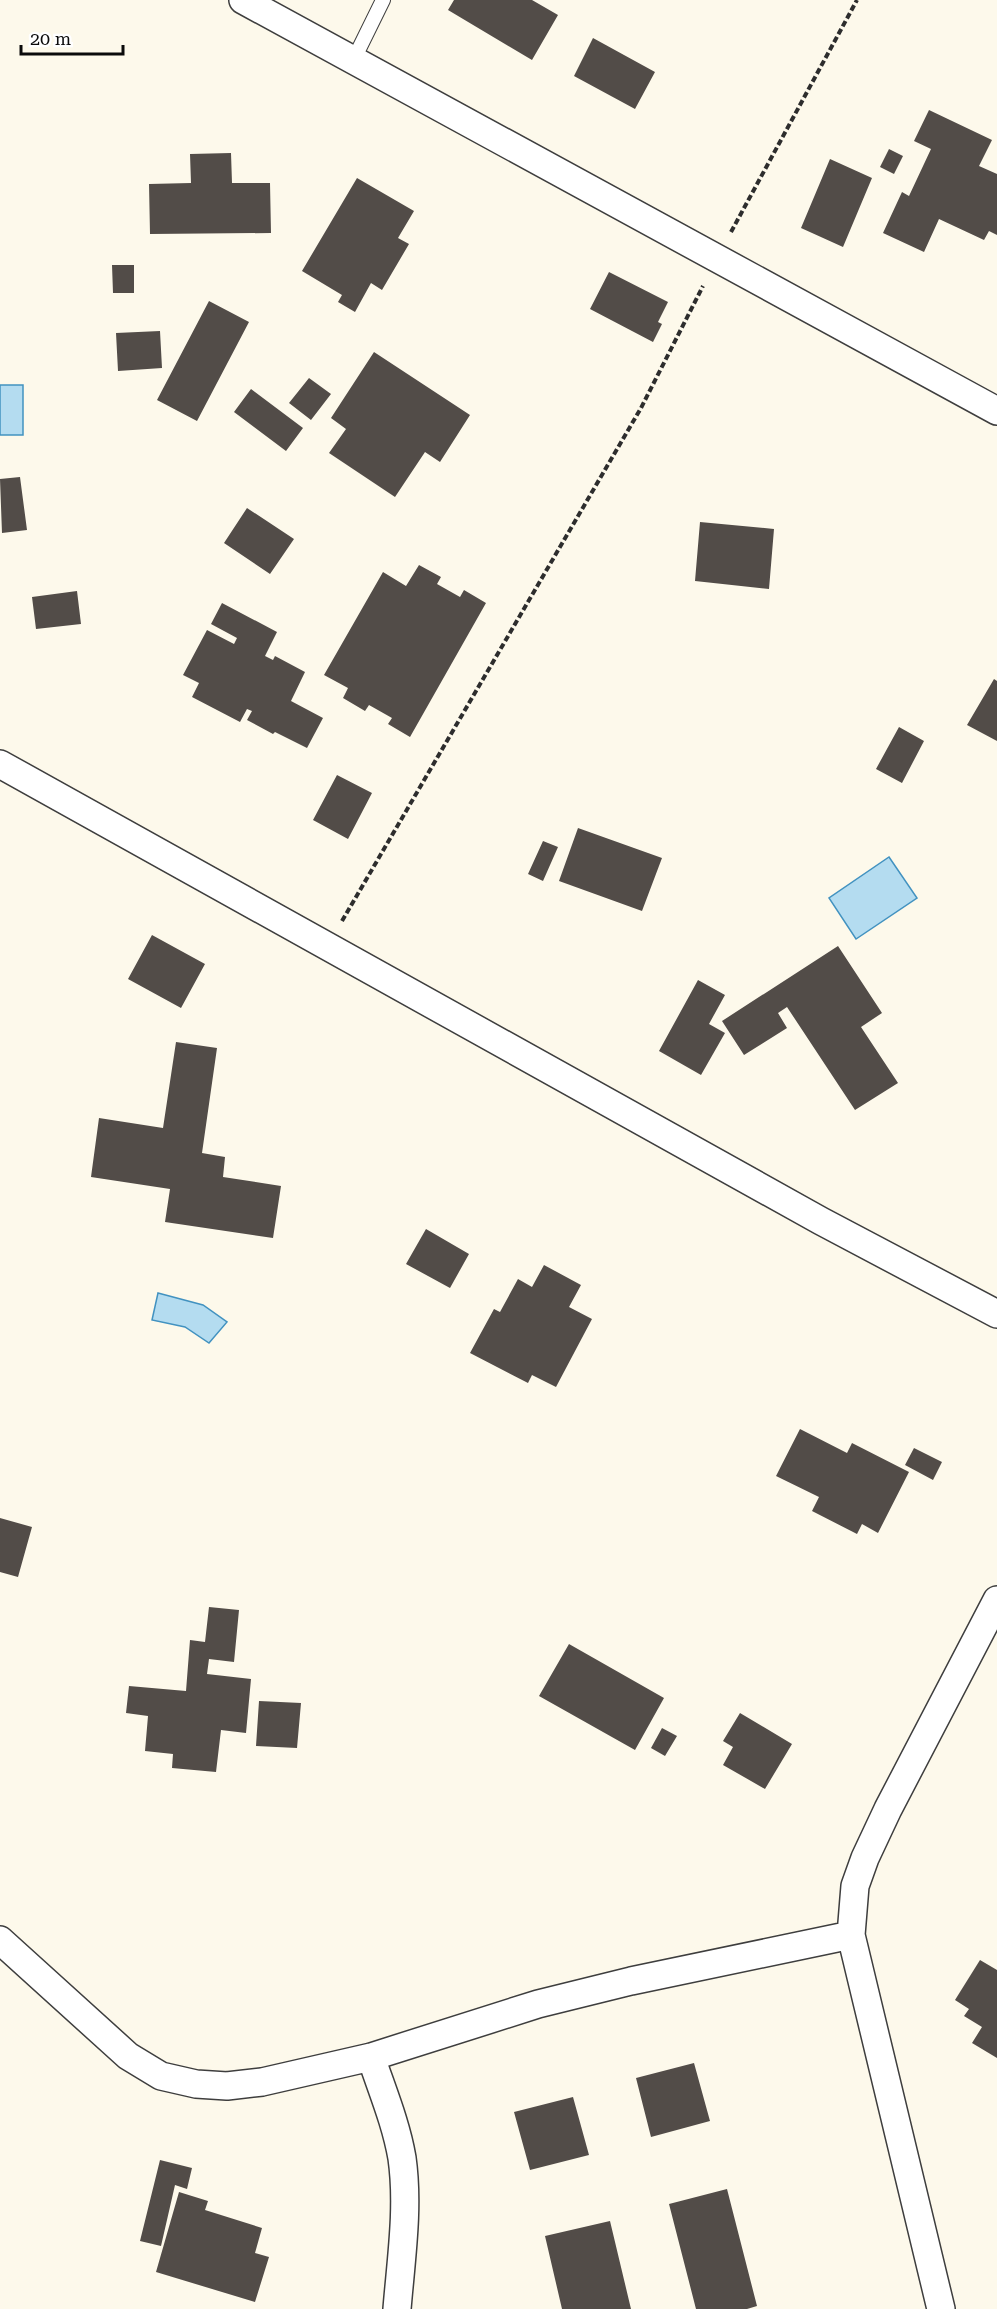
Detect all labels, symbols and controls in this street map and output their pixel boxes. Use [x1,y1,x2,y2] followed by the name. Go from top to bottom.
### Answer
[21,18,123,56] scale bar
[30,28,71,49] text: 20 m

